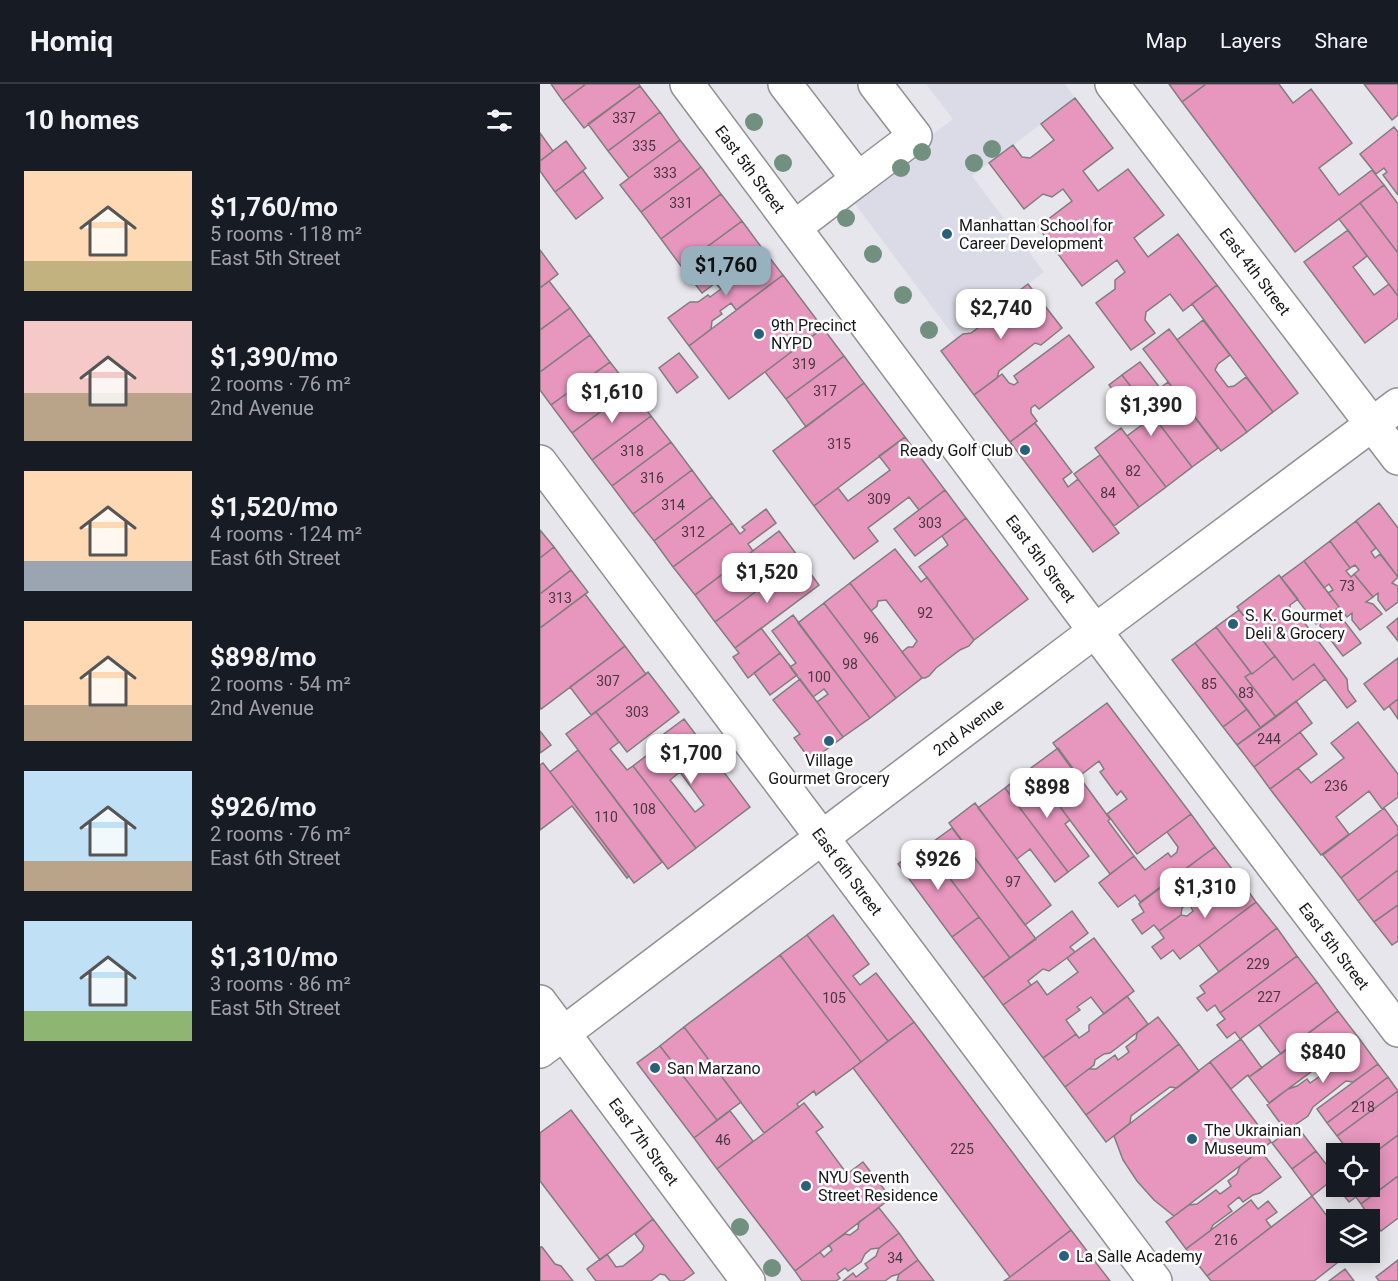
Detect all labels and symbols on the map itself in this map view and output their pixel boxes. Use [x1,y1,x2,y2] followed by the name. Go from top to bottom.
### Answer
[612,110,636,126] house number: 337
[712,121,789,217] street label: East 5th Street
[632,138,656,154] house number: 335
[653,165,677,181] house number: 333
[669,195,693,211] house number: 331
[959,216,1113,253] place label: Manhattan School for Career Development
[1216,224,1295,319] street label: East 4th Street
[940,227,954,241] marker: Manhattan School for Career Development
[677,246,775,297] pin: $1,760
[952,289,1050,340] pin: $2,740
[771,316,857,353] place label: 9th Precinct NYPD
[752,327,766,341] marker: 9th Precinct NYPD
[792,356,816,372] house number: 319
[563,373,661,424] pin: $1,610
[813,383,837,399] house number: 317
[1102,386,1200,437] pin: $1,390
[827,436,851,452] house number: 315
[900,441,1013,460] place label: Ready Golf Club
[620,443,644,459] house number: 318
[1018,443,1032,457] marker: Ready Golf Club
[1125,463,1141,479] house number: 82
[640,470,664,486] house number: 316
[1100,485,1116,501] house number: 84
[867,491,891,507] house number: 309
[661,497,685,513] house number: 314
[1002,511,1080,606] street label: East 5th Street
[918,515,942,531] house number: 303
[681,524,705,540] house number: 312
[718,553,816,604] pin: $1,520
[1339,578,1355,594] house number: 73
[548,590,572,606] house number: 313
[917,605,933,621] house number: 92
[1245,606,1345,643] place label: S. K. Gourmet Deli & Grocery
[1226,617,1240,631] marker: S. K. Gourmet Deli & Grocery
[863,630,879,646] house number: 96
[842,656,858,672] house number: 98
[807,669,831,685] house number: 100
[596,673,620,689] house number: 307
[1201,676,1217,692] house number: 85
[1238,685,1254,701] house number: 83
[929,694,1007,760] street label: 2nd Avenue
[625,704,649,720] house number: 303
[1257,731,1281,747] house number: 244
[642,734,740,785] pin: $1,700
[822,734,836,748] marker: Village Gourmet Grocery
[768,751,890,788] place label: Village Gourmet Grocery
[1011,768,1083,819] pin: $898
[1324,778,1348,794] house number: 236
[632,801,656,817] house number: 108
[594,809,618,825] house number: 110
[808,824,886,919] street label: East 6th Street
[902,840,974,891] pin: $926
[1156,868,1254,919] pin: $1,310
[1005,874,1021,890] house number: 97
[1295,899,1373,993] street label: East 5th Street
[1246,956,1270,972] house number: 229
[1257,989,1281,1005] house number: 227
[822,990,846,1006] house number: 105
[1287,1033,1359,1084] pin: $840
[667,1059,761,1078] place label: San Marzano
[648,1061,662,1075] marker: San Marzano
[605,1094,683,1189] street label: East 7th Street
[1351,1099,1375,1115] house number: 218
[1204,1121,1301,1158] place label: The Ukrainian Museum
[715,1132,731,1148] house number: 46
[1185,1132,1199,1146] marker: The Ukrainian Museum
[950,1141,974,1157] house number: 225
[818,1168,938,1205] place label: NYU Seventh Street Residence
[799,1179,813,1193] marker: NYU Seventh Street Residence
[1214,1232,1238,1248] house number: 216
[1076,1247,1203,1266] place label: La Salle Academy
[1057,1249,1071,1263] marker: La Salle Academy
[887,1250,903,1266] house number: 34

